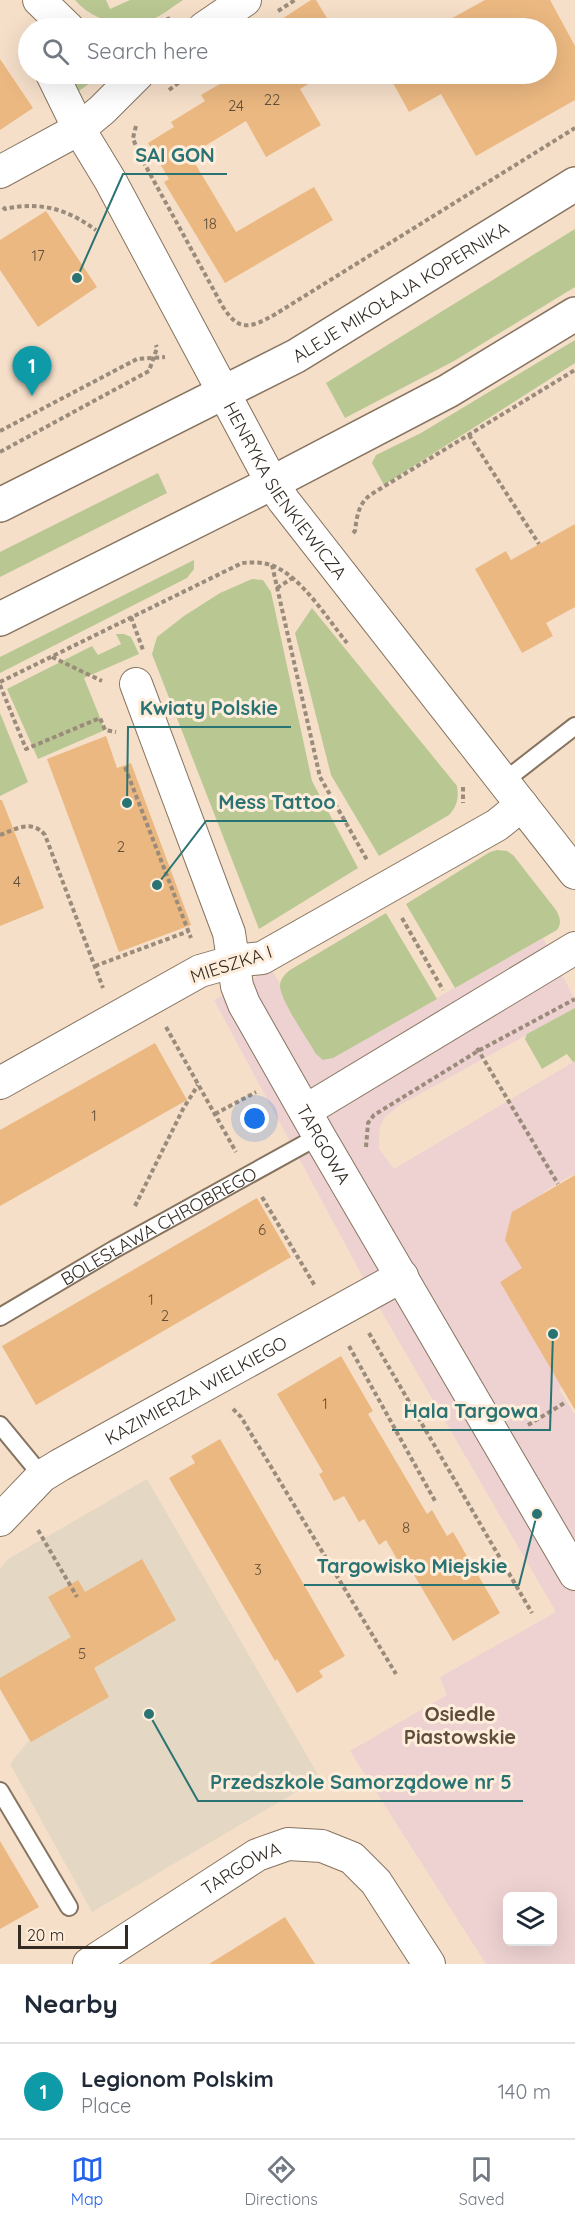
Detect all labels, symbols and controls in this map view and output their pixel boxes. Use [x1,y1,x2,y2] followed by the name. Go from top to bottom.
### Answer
[18,18,557,84] search box
[39,35,72,68] icon: search
[87,37,208,65] text: Search here
[264,90,280,109] house number: 22
[228,96,244,115] house number: 24
[123,136,227,174] callout: SAI GON
[135,142,215,167] text: SAI GON
[203,214,217,233] house number: 18
[288,216,513,367] street label: ALEJE MIKOŁAJA KOPERNIKA
[31,246,45,265] house number: 17
[12,346,51,396] pin: 1
[219,397,352,584] street label: HENRYKA SIENKIEWICZA
[128,689,291,727] callout: Kwiaty Polskie
[140,695,278,720] text: Kwiaty Polskie
[206,783,347,821] callout: Mess Tattoo
[218,789,336,814] text: Mess Tattoo
[117,837,125,856] house number: 2
[13,872,21,891] house number: 4
[187,940,275,988] street label: MIESZKA I
[292,1100,356,1188] street label: TARGOWA
[240,1104,269,1133] your location
[91,1106,97,1125] house number: 1
[56,1161,261,1290] street label: BOLESŁAWA CHROBREGO
[258,1220,266,1239] house number: 6
[148,1290,154,1309] house number: 1
[161,1306,169,1325] house number: 2
[101,1330,291,1450] street label: KAZIMIERZA WIELKIEGO
[392,1392,550,1430] callout: Hala Targowa
[322,1394,328,1413] house number: 1
[404,1398,538,1423] text: Hala Targowa
[402,1518,410,1537] house number: 8
[304,1547,519,1585] callout: Targowisko Miejskie
[317,1553,507,1578] text: Targowisko Miejskie
[254,1560,262,1579] house number: 3
[78,1644,86,1663] house number: 5
[404,1701,516,1749] district label: Osiedle Piastowskie
[198,1763,523,1801] callout: Przedszkole Samorządowe nr 5
[210,1769,512,1794] text: Przedszkole Samorządowe nr 5
[197,1836,284,1900] street label: TARGOWA
[503,1892,557,1946] map controls
[503,1892,557,1946] button: layers
[18,1922,128,1950] scale bar
[27,1925,64,1945] text: 20 m
[24,1987,118,2020] text: Nearby
[81,2065,274,2093] text: Legionom Polskim
[40,2079,47,2104] text: 1
[498,2079,551,2104] text: 140 m
[81,2093,131,2118] text: Place
[71,2153,104,2209] tab: Map
[245,2153,318,2209] tab: Directions
[459,2153,504,2209] tab: Saved

